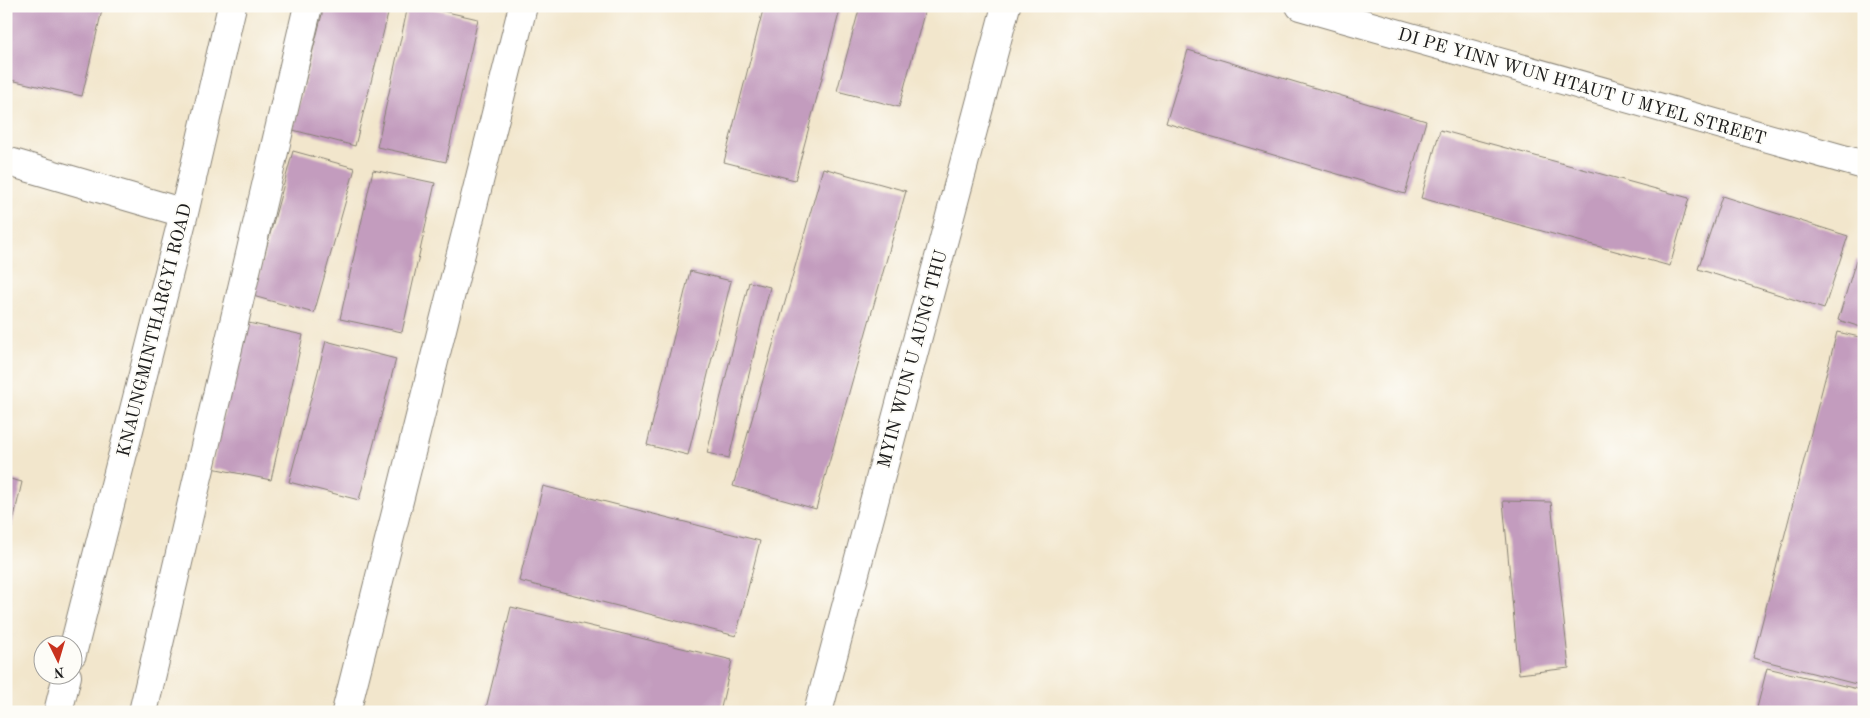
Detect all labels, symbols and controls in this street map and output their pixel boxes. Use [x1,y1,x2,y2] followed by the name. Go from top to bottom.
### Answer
[1396,26,1768,148] street label: DI PE YINN WUN HTAUT U MYEL STREET
[115,202,195,459] street label: KNAUNGMINTHARGYI ROAD
[875,248,951,470] street label: MYIN WUN U AUNG THU
[32,636,82,686] north arrow
[53,665,65,679] text: N

